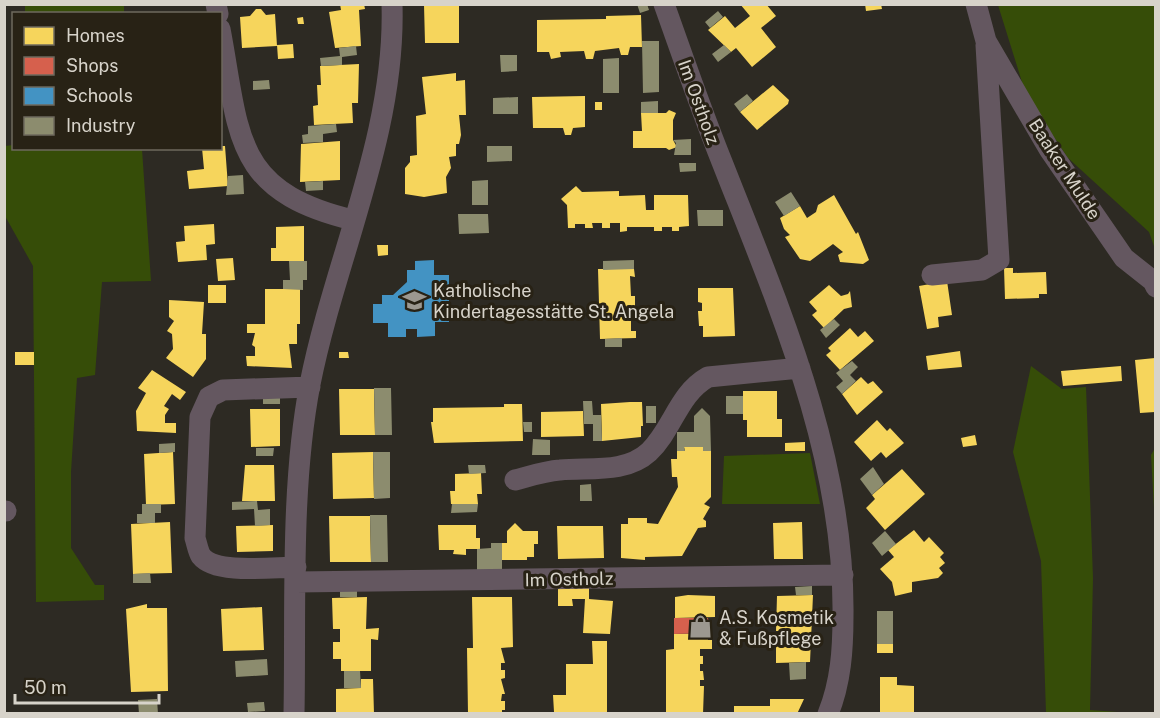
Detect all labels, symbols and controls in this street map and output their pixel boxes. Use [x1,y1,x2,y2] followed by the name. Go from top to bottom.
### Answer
[12,12,222,150] legend
[66,25,125,46] text: Homes
[66,55,118,76] text: Shops
[674,57,724,147] street label: Im Ostholz
[66,85,133,106] text: Schools
[66,115,136,136] text: Industry
[1025,115,1105,223] street label: Baaker Mulde
[433,280,674,322] place label: Katholische Kindertagesstätte St. Angela
[402,287,428,313] school or university icon: Katholische Kindertagesstätte St. Angela
[524,568,614,590] street label: Im Ostholz
[719,607,834,649] place label: A.S. Kosmetik & Fußpflege
[688,614,714,640] shop icon: A.S. Kosmetik & Fußpflege
[15,667,159,705] scale bar
[24,677,67,698] text: 50 m

